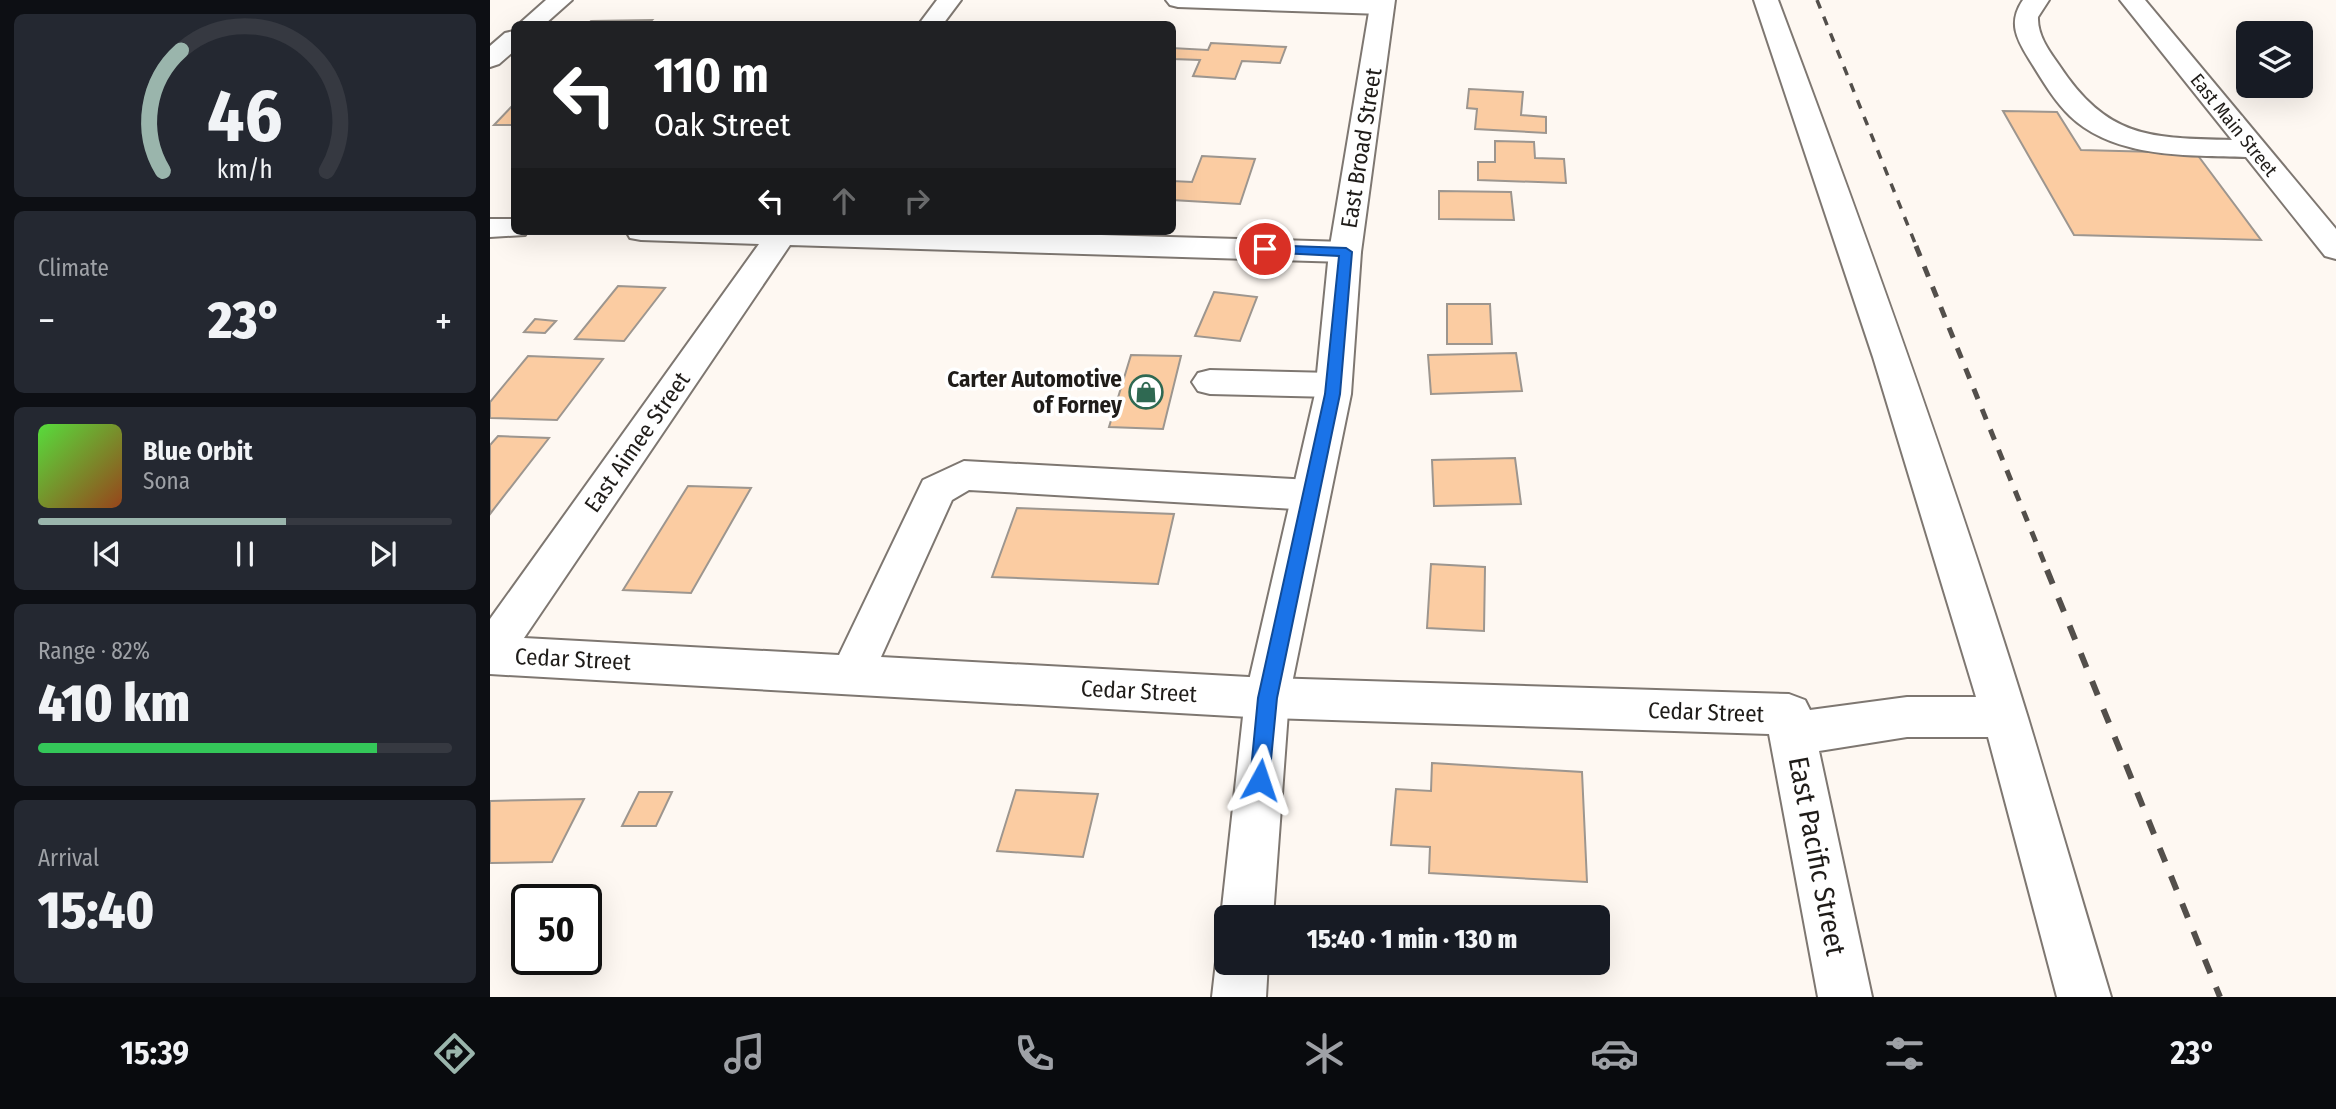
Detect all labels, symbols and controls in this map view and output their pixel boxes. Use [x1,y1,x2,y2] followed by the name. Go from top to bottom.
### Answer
[2236,21,2313,98] map controls
[2236,21,2313,98] button: layers
[654,46,769,105] text: 110 m
[539,49,630,140] icon: left
[1335,65,1388,230] street label: East Broad Street
[2186,69,2283,182] street label: East Main Street
[207,74,283,161] text: 46
[654,106,791,144] text: Oak Street
[217,155,273,185] text: km/h
[752,182,790,220] icon: left
[825,182,863,220] icon: ahead
[898,182,936,220] icon: right
[1235,219,1295,279] pin
[1246,230,1284,268] icon: arrive
[38,254,109,282] text: Climate
[208,289,282,352] text: 23°
[38,298,55,344] text: −
[435,298,452,344] text: +
[947,365,1123,419] place label: Carter Automotive of Forney
[578,366,696,517] street label: East Aimee Street
[1127,373,1165,411] shop icon: Carter Automotive of Forney
[143,436,253,467] text: Blue Orbit
[143,467,190,495] text: Sona
[88,535,126,573] icon: previous
[226,535,264,573] icon: pause
[364,535,402,573] icon: next
[38,637,150,665] text: Range · 82%
[514,642,632,676] street label: Cedar Street
[38,672,190,735] text: 410 km
[1080,674,1198,708] street label: Cedar Street
[1647,696,1765,728] street label: Cedar Street
[1223,743,1297,817] position arrow
[1782,754,1853,959] street label: East Pacific Street
[38,844,99,872] text: Arrival
[38,879,154,942] text: 15:40
[511,884,602,975] speed limit sign: 50
[1307,924,1517,955] text: 15:40 · 1 min · 130 m
[430,1029,479,1078] icon: directions
[720,1029,769,1078] icon: music
[1010,1029,1059,1078] icon: phone
[1300,1029,1349,1078] icon: climate
[1590,1029,1639,1078] icon: car
[1880,1029,1929,1078] icon: filters
[121,1034,189,1072] text: 15:39
[2170,1034,2215,1072] text: 23°

